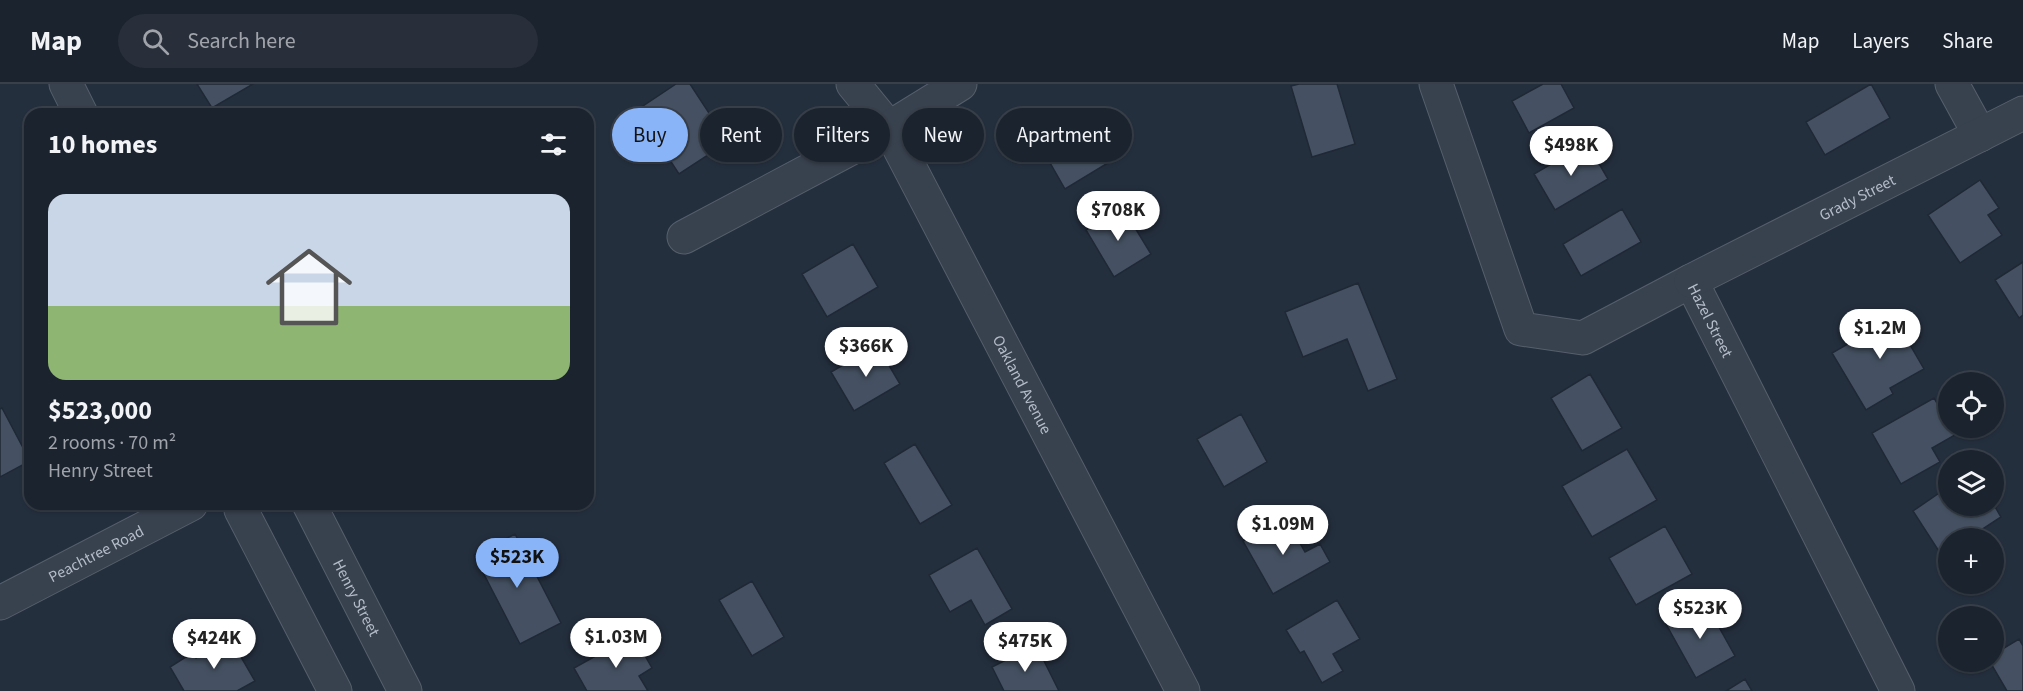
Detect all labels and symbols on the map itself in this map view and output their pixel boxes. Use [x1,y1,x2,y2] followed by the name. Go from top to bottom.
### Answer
[1529,126,1613,177] pin: $498K
[1815,169,1900,226] street label: Grady Street
[1076,191,1160,242] pin: $708K
[1682,280,1738,362] street label: Hazel Street
[1838,309,1922,360] pin: $1.2M
[824,327,908,378] pin: $366K
[987,331,1057,438] street label: Oakland Avenue
[1234,505,1332,556] pin: $1.09M
[45,520,148,588] street label: Peachtree Road
[475,538,559,589] pin: $523K
[327,556,385,641] street label: Henry Street
[1658,589,1742,640] pin: $523K
[567,618,665,669] pin: $1.03M
[172,619,256,670] pin: $424K
[983,622,1067,673] pin: $475K

